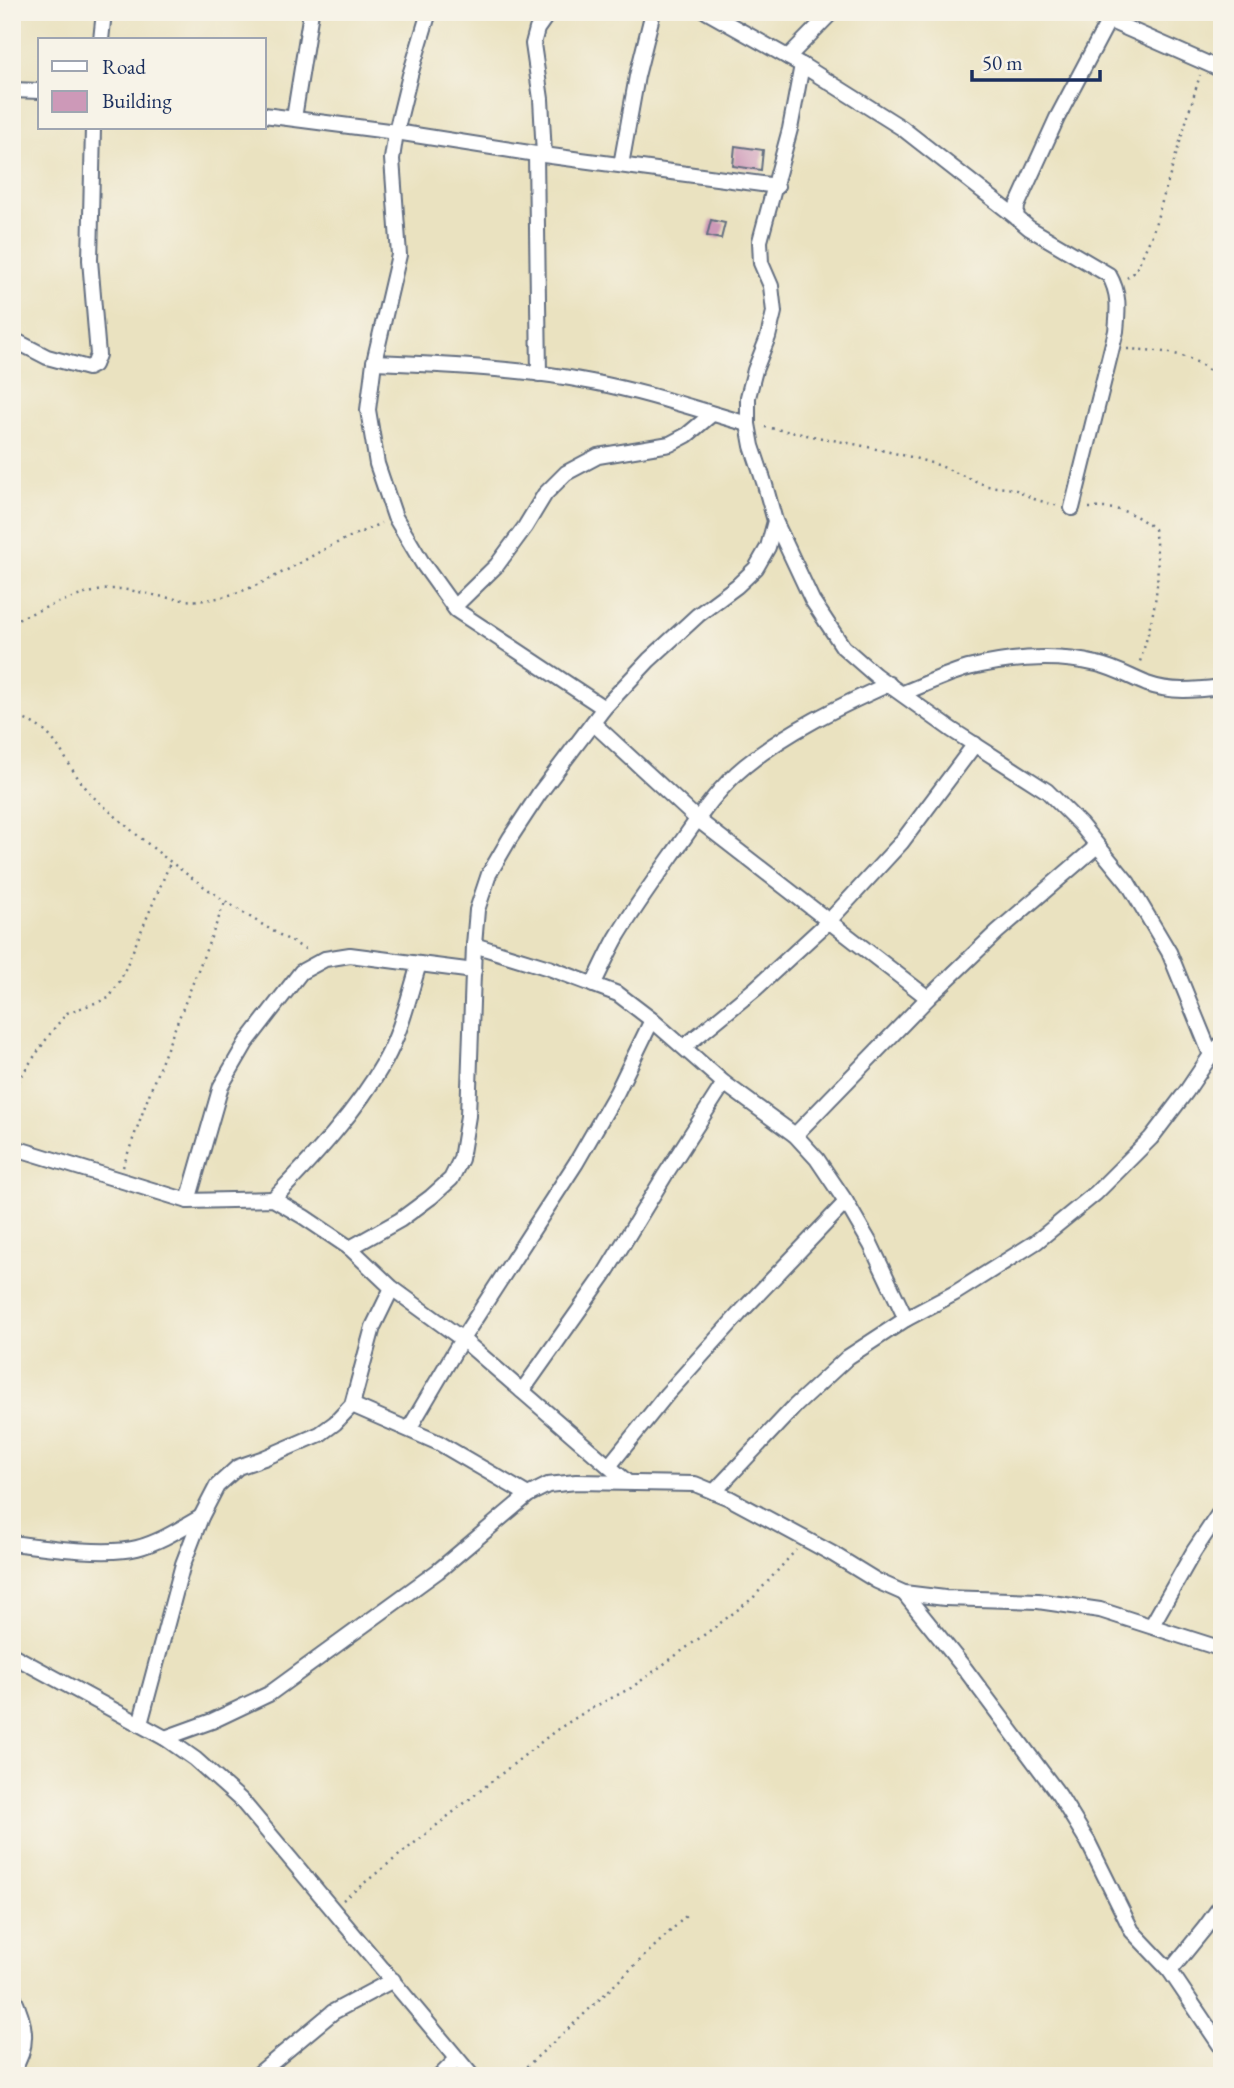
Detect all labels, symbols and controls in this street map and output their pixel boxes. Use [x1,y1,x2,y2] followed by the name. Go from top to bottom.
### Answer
[38,38,266,130] legend
[972,38,1099,82] scale bar
[982,49,1023,76] text: 50 m
[102,53,146,80] text: Road
[102,87,172,114] text: Building

